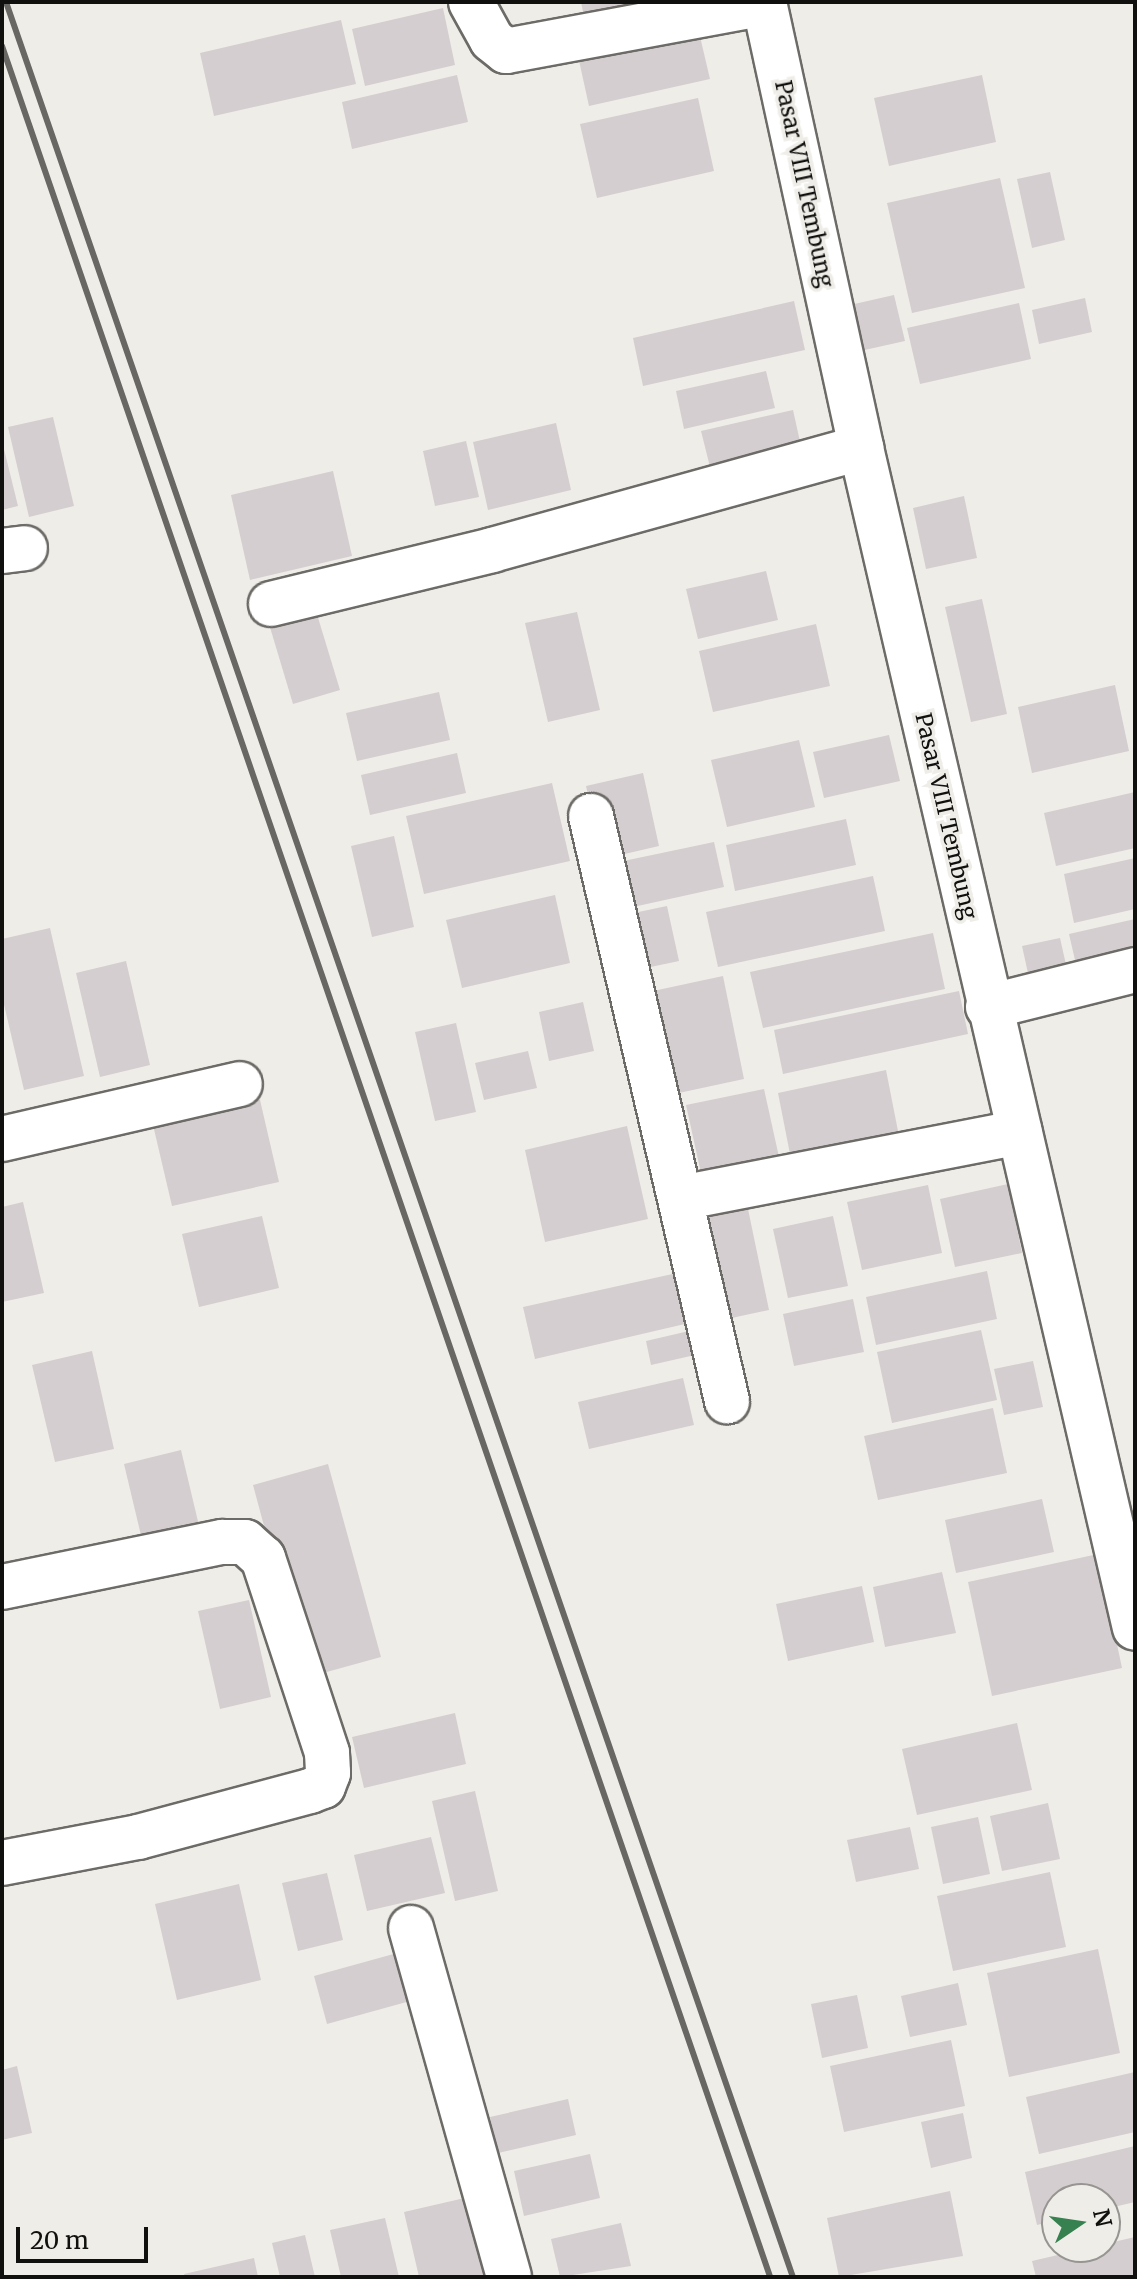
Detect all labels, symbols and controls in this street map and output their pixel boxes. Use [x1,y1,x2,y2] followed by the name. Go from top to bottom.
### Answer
[769,78,839,290] street label: Pasar VIII Tembung
[909,710,983,922] street label: Pasar VIII Tembung
[1041,2183,1121,2263] north arrow
[1087,2206,1118,2230] text: N
[20,2211,152,2261] scale bar
[30,2225,89,2256] text: 20 m

